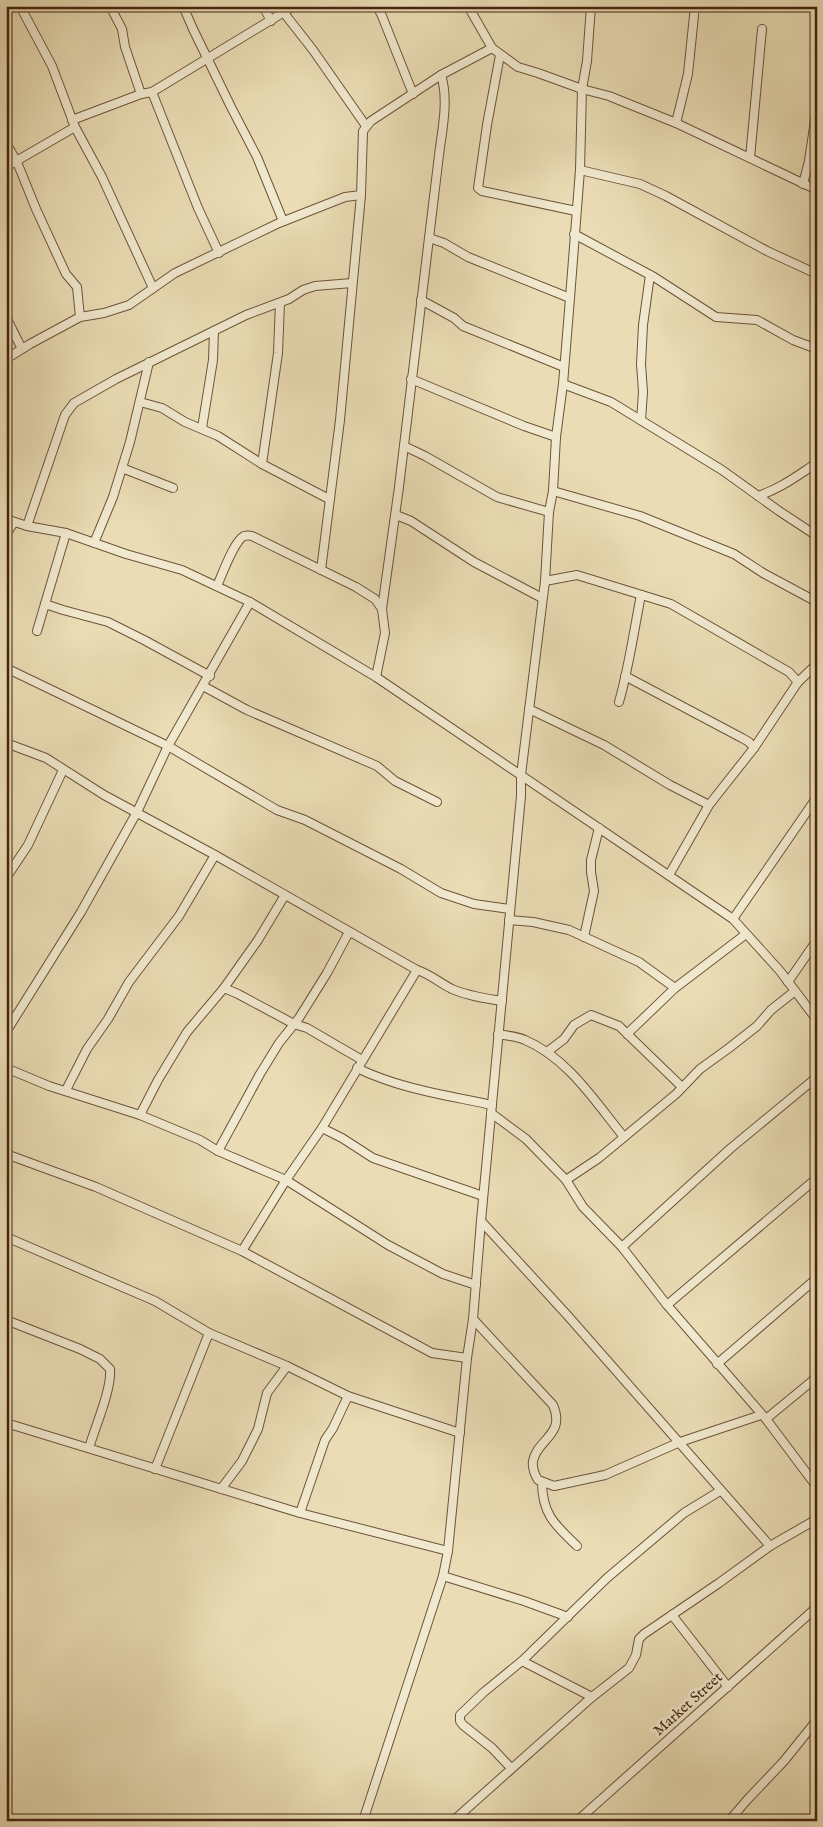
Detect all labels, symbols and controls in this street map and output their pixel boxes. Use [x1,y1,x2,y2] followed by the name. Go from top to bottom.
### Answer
[649,1668,727,1740] street label: Market Street

